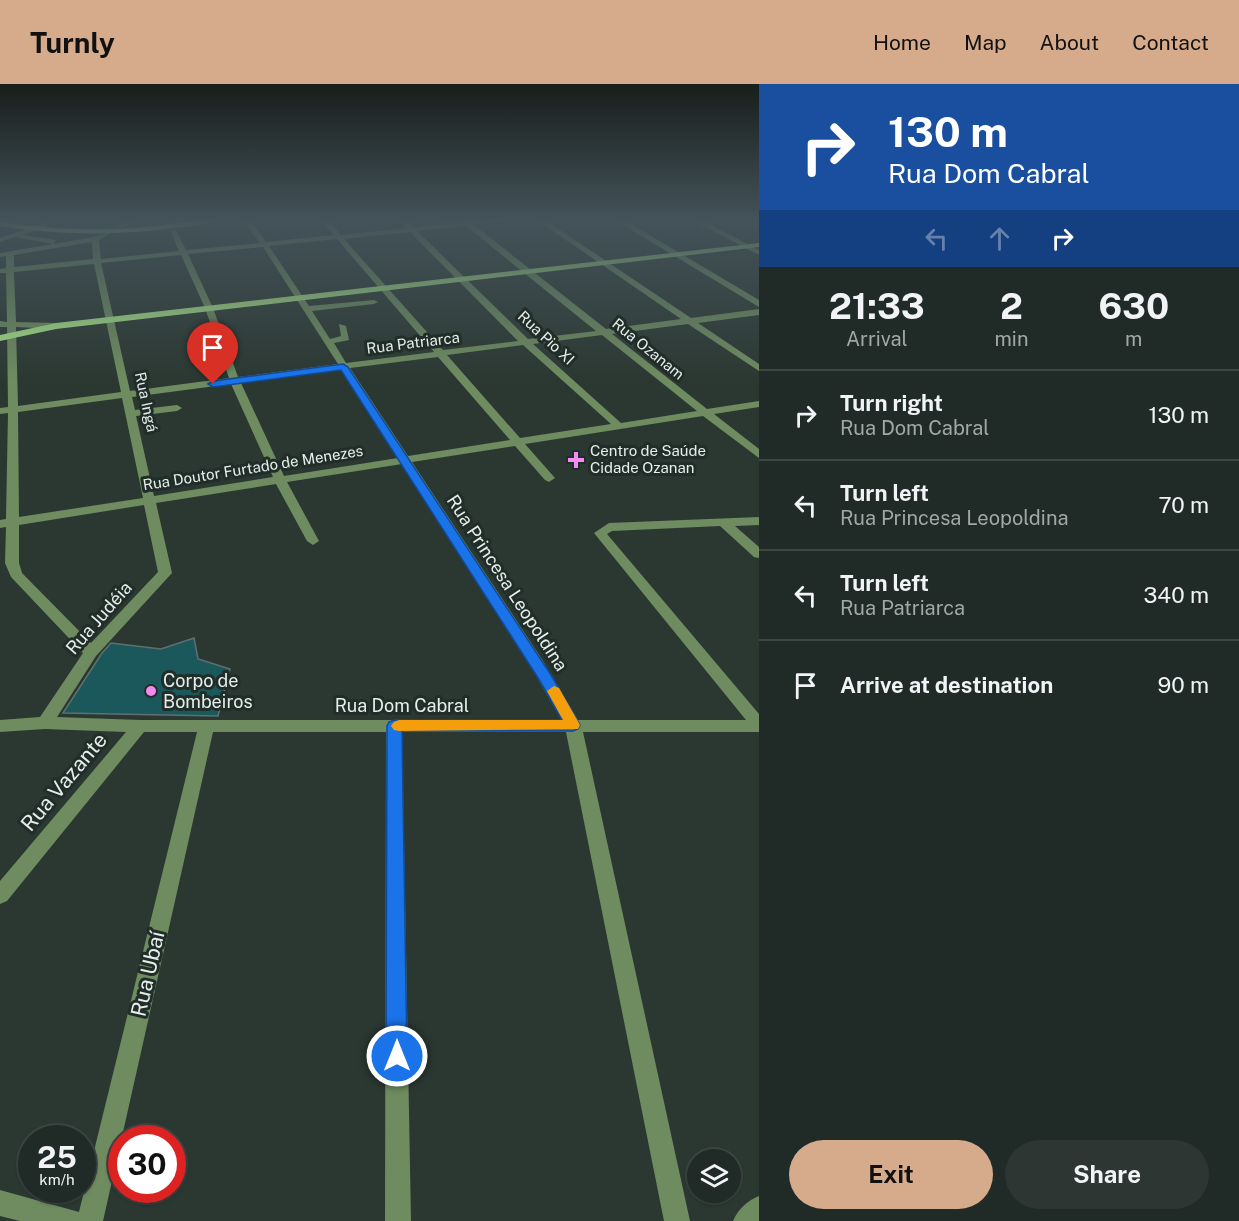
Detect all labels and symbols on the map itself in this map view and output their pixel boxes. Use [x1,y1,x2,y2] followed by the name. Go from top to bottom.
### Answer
[515,307,578,368] street label: Rua Pio XI
[609,315,688,383] street label: Rua Ozanam
[187,322,238,384] pin
[365,328,461,357] street label: Rua Patriarca
[132,370,161,433] street label: Rua Ingá
[142,442,364,493] street label: Rua Doutor Furtado de Menezes
[590,442,706,476] place label: Centro de Saúde Cidade Ozanan
[567,451,585,469] marker: Centro de Saúde Cidade Ozanan
[443,491,572,675] street label: Rua Princesa Leopoldina
[61,577,136,658] street label: Rua Judéia
[163,670,253,712] place label: Corpo de Bombeiros
[144,684,158,698] marker: Corpo de Bombeiros
[335,695,469,716] street label: Rua Dom Cabral
[15,727,112,836] street label: Rua Vazante
[126,928,170,1019] street label: Rua Ubaí
[365,1024,429,1088] position arrow
[108,1125,186,1203] speed limit sign: 30

